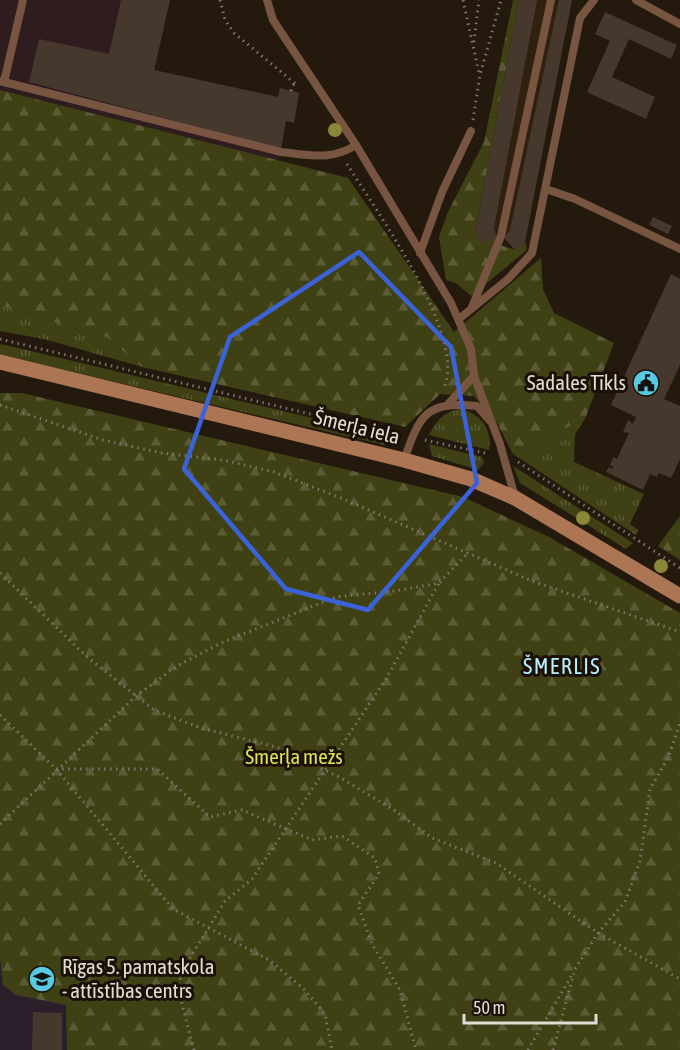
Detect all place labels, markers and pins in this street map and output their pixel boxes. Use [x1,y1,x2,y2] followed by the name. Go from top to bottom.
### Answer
[631,368,661,398] public building icon: Sadales Tīkls
[527,370,626,394] place label: Sadales Tīkls
[62,954,215,1002] place label: Rīgas 5. pamatskola - attīstības centrs
[27,964,57,994] school or university icon: Rīgas 5. pamatskola - attīstības centrs

